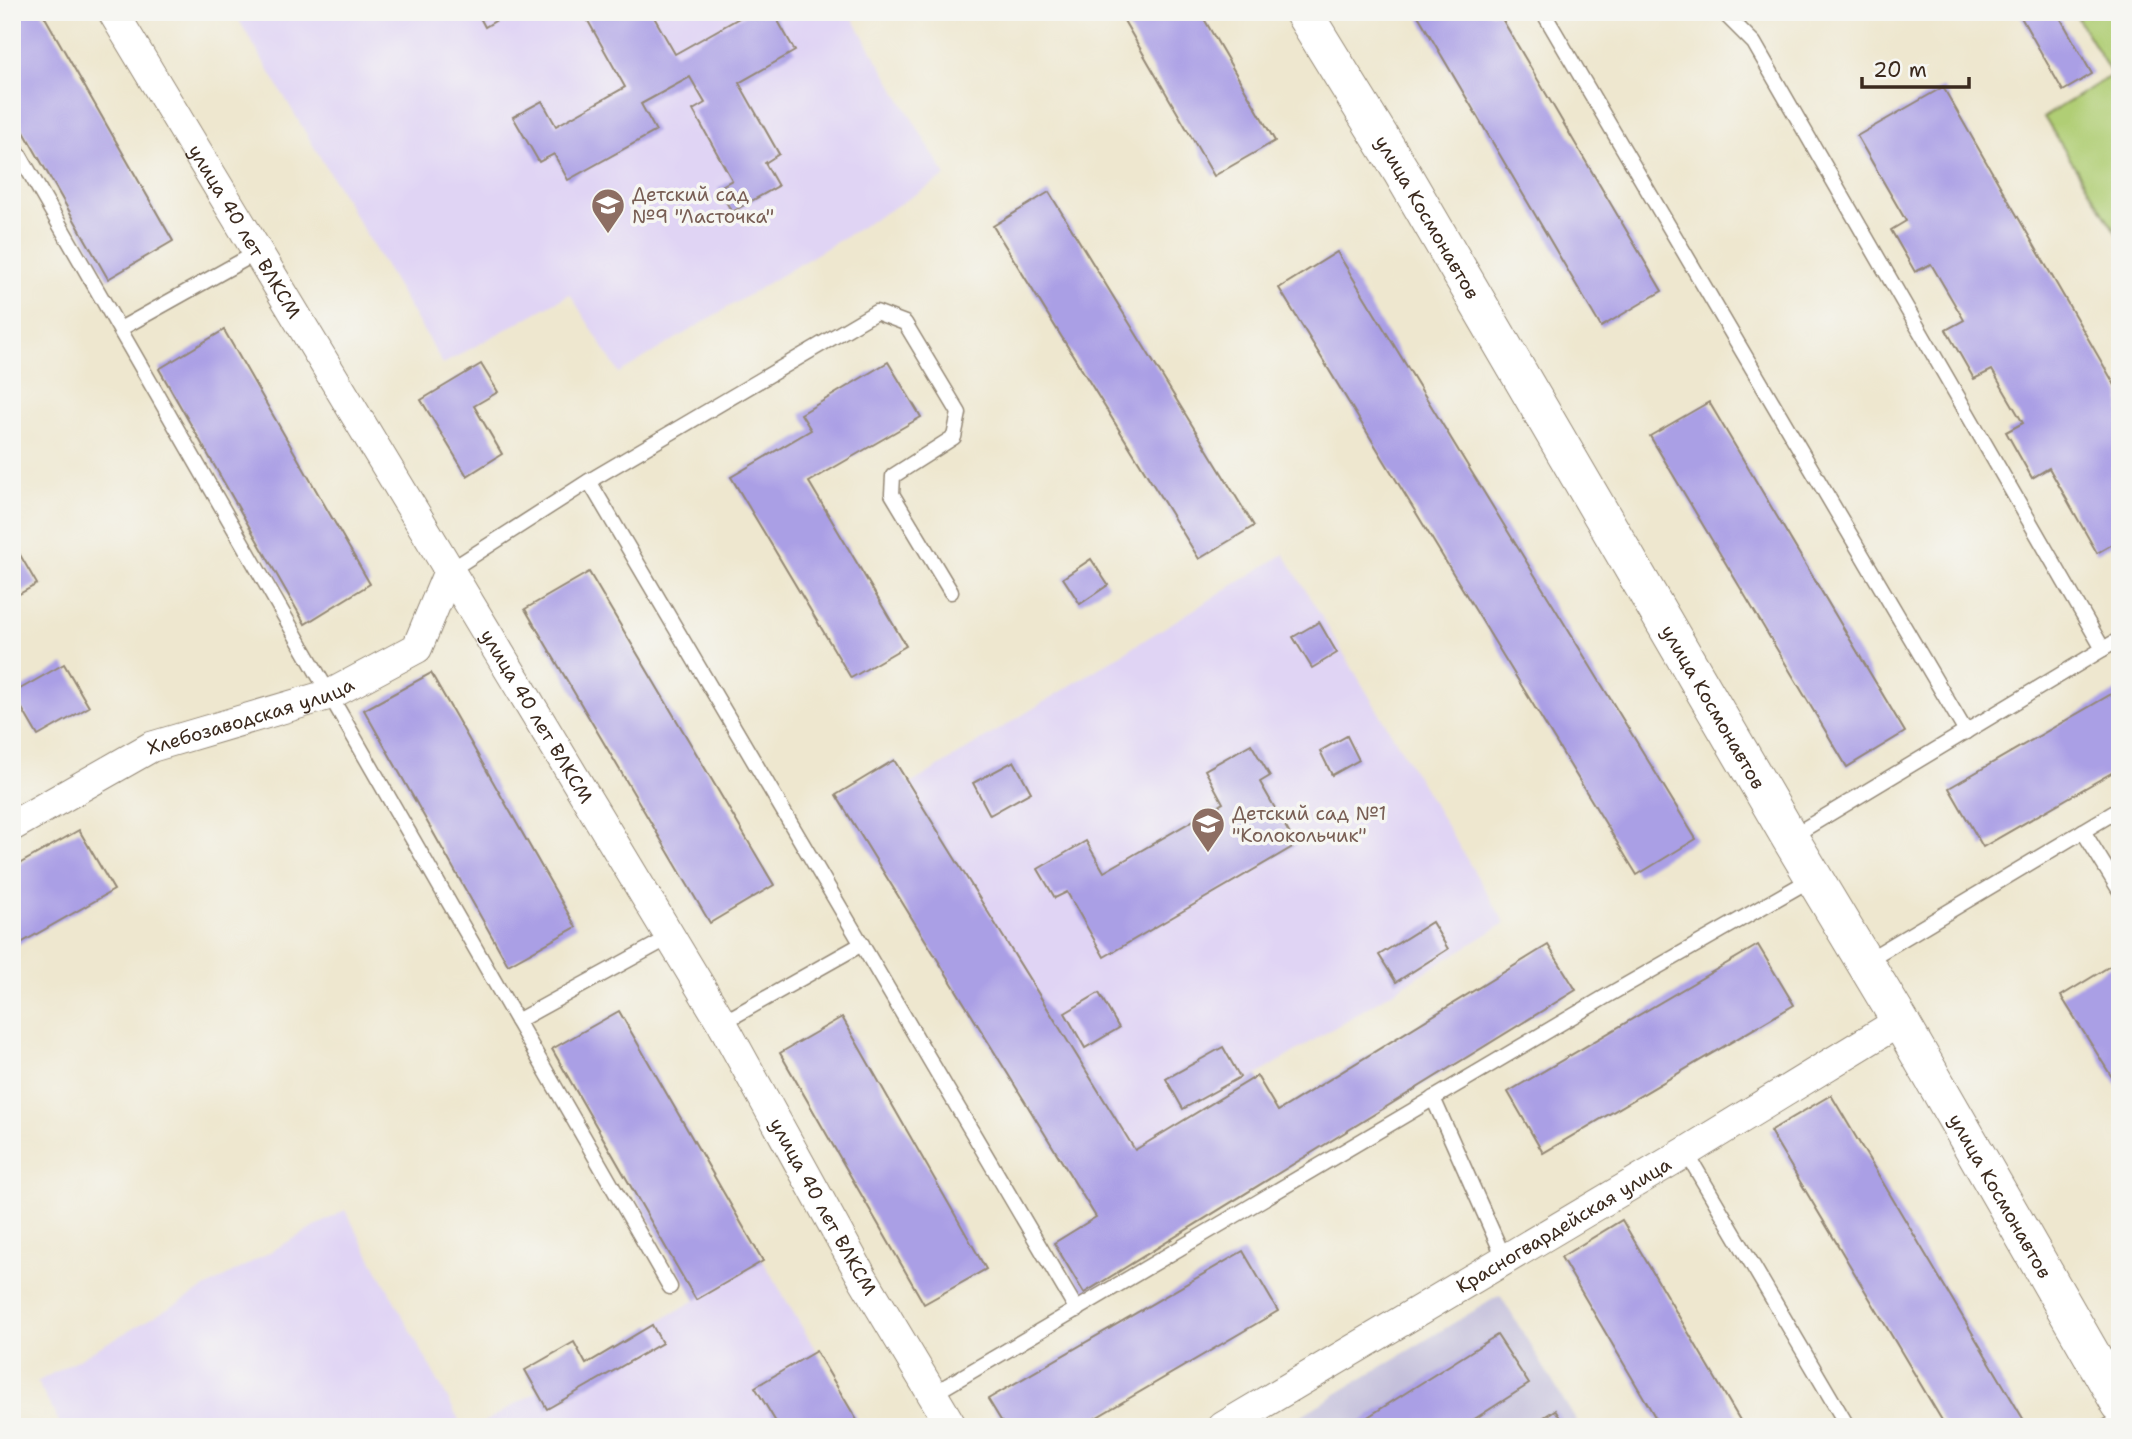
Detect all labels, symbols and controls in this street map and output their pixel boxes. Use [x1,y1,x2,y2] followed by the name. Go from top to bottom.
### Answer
[1862,46,1969,90] scale bar
[1873,56,1927,84] text: 20 m
[1370,131,1485,304] street label: улица Космонавтов
[183,140,307,323] street label: улица 40 лет ВЛКСМ
[632,182,774,229] place label: Детский сад №9 "Ласточка"
[589,186,627,235] school or university icon: Детский сад №9 "Ласточка"
[1656,620,1771,793] street label: улица Космонавтов
[475,624,599,808] street label: улица 40 лет ВЛКСМ
[144,672,358,760] street label: Хлебозаводская улица
[1232,801,1386,848] place label: Детский сад №1 "Колокольчик"
[1189,805,1227,854] school or university icon: Детский сад №1 "Колокольчик"
[1943,1109,2058,1283] street label: улица Космонавтов
[764,1113,883,1300] street label: улица 40 лет ВЛКСМ
[1451,1151,1676,1298] street label: Красногвардейская улица

